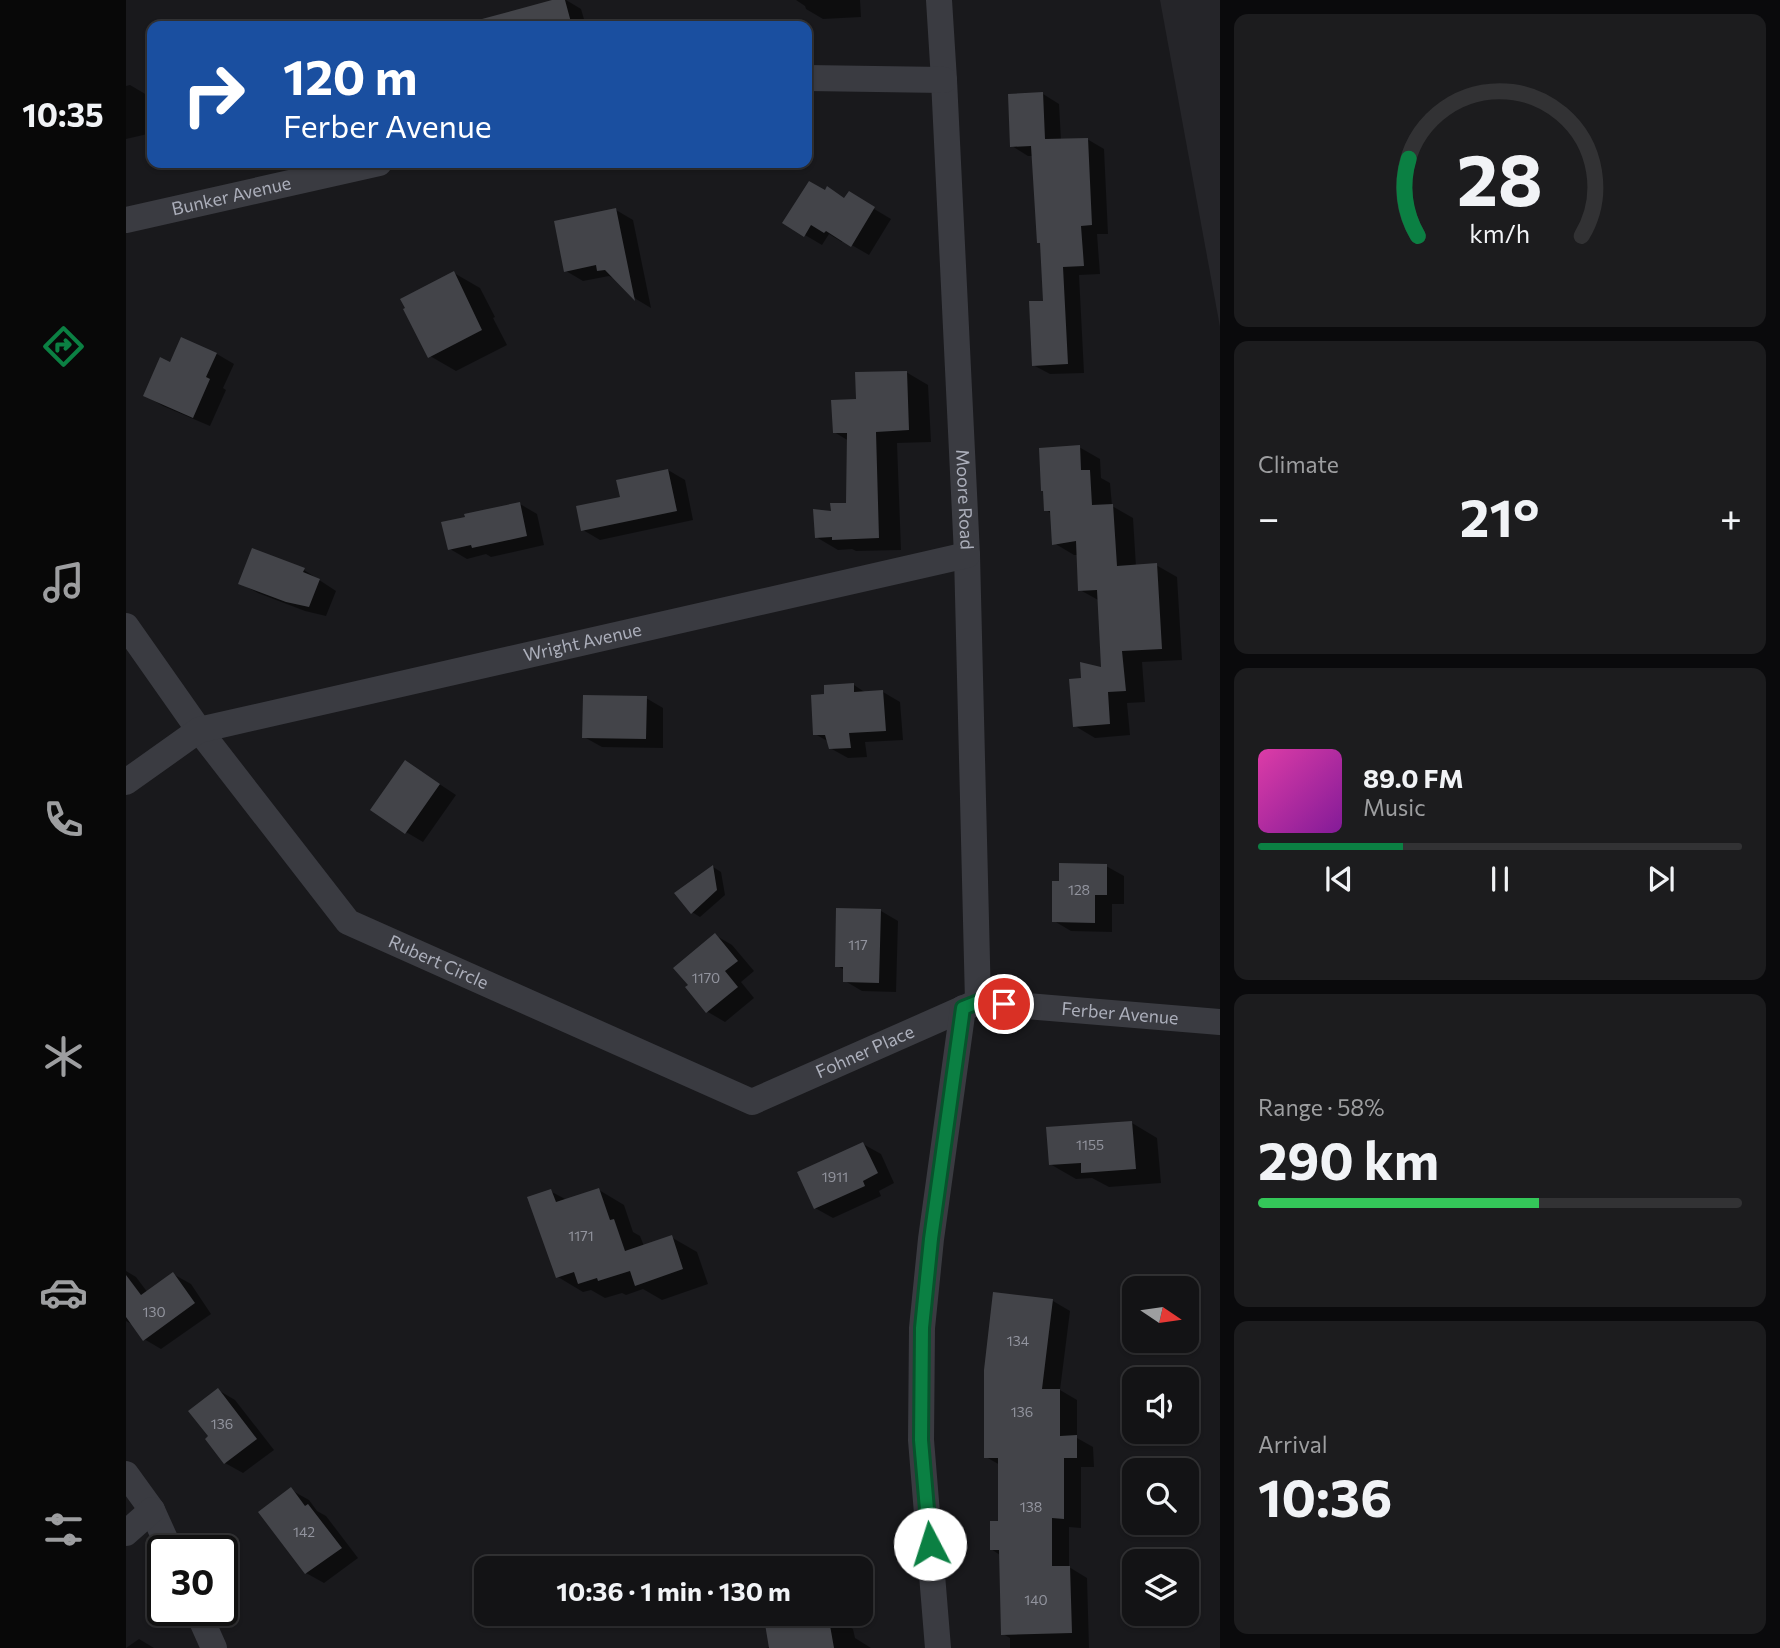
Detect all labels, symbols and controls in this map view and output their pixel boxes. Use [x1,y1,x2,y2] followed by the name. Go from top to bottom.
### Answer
[283,45,417,105] text: 120 m
[168,49,259,140] icon: right
[22,94,104,134] text: 10:35
[283,105,492,145] text: Ferber Avenue
[1457,133,1543,222] text: 28
[169,171,293,219] street label: Bunker Avenue
[1470,218,1530,248] text: km/h
[39,322,88,371] icon: directions
[952,449,979,550] street label: Moore Road
[1258,450,1339,478] text: Climate
[1460,484,1539,548] text: 21°
[1258,493,1280,540] text: −
[1720,493,1742,540] text: +
[39,558,88,607] icon: music
[521,618,643,666] street label: Wright Avenue
[1363,762,1464,793] text: 89.0 FM
[1363,793,1426,821] text: Music
[39,795,88,844] icon: phone
[1320,860,1358,898] icon: previous
[1481,860,1519,898] icon: pause
[1642,860,1680,898] icon: next
[1068,881,1090,898] house number: 128
[385,929,492,993] street label: Rubert Circle
[848,936,868,953] house number: 117
[692,969,720,986] house number: 1170
[974,974,1034,1034] pin
[985,985,1023,1023] icon: arrive
[1061,997,1180,1029] street label: Ferber Avenue
[812,1020,917,1082] street label: Fohner Place
[39,1032,88,1081] icon: climate
[1258,1093,1385,1121] text: Range · 58%
[1258,1127,1439,1191] text: 290 km
[1076,1136,1104,1153] house number: 1155
[822,1168,848,1185] house number: 1911
[568,1227,594,1244] house number: 1171
[39,1268,88,1317] icon: car
[1122,1276,1199,1353] north arrow
[1122,1276,1199,1626] map controls
[142,1303,166,1320] house number: 130
[1007,1332,1030,1349] house number: 134
[1122,1367,1199,1444] button: sound
[1011,1403,1033,1420] house number: 136
[211,1415,233,1432] house number: 136
[1258,1430,1328,1458] text: Arrival
[1122,1458,1199,1535] button: search
[1258,1464,1392,1528] text: 10:36
[1020,1498,1042,1515] house number: 138
[39,1505,88,1554] icon: filters
[893,1507,967,1581] position arrow
[293,1523,315,1540] house number: 142
[147,1535,238,1626] speed limit sign: 30
[1122,1549,1199,1626] button: layers
[556,1575,791,1606] text: 10:36 · 1 min · 130 m
[1024,1591,1048,1608] house number: 140

